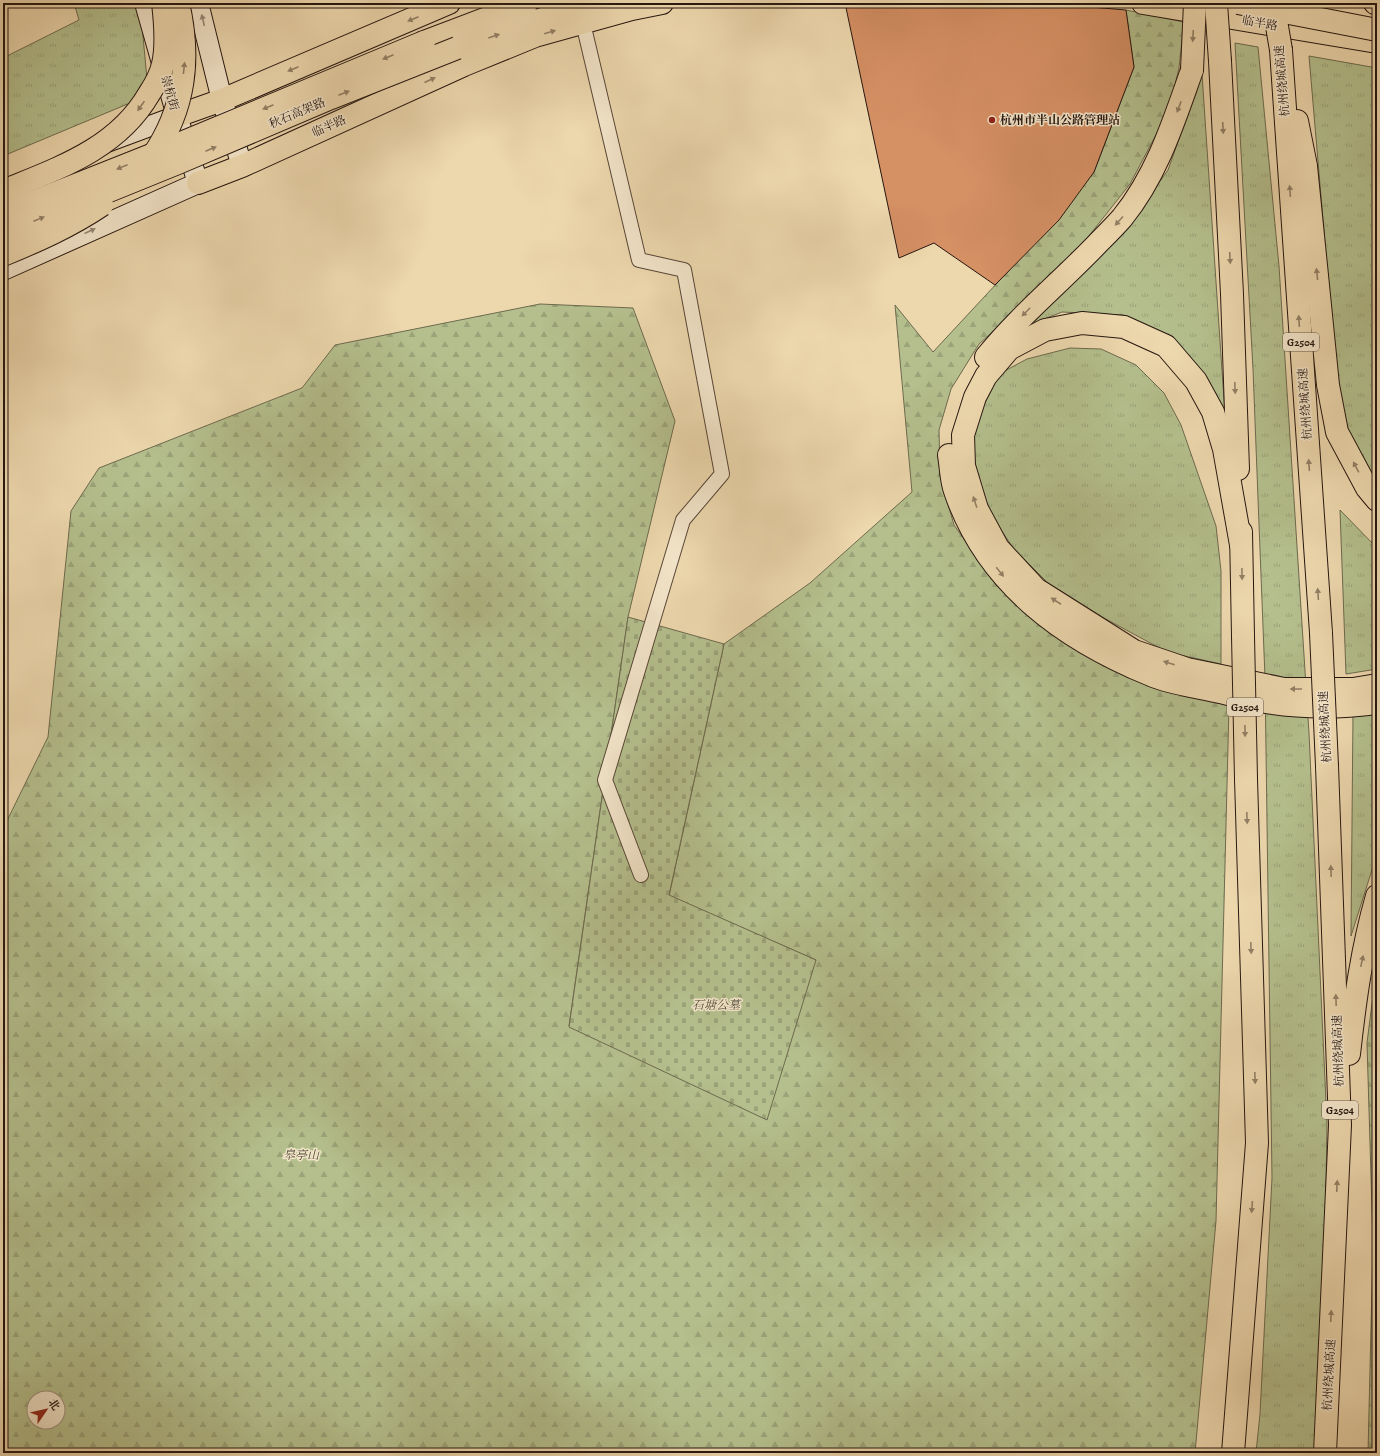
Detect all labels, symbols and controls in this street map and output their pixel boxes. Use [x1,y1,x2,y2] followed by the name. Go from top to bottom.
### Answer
[1241,12,1279,34] street label: 临半路
[200,14,206,26] one-way arrow
[406,16,418,22] one-way arrow
[545,29,557,35] one-way arrow
[1190,30,1197,42] one-way arrow
[489,32,501,38] one-way arrow
[1271,44,1293,118] street label: 杭州绕城高速
[382,55,394,61] one-way arrow
[181,62,188,74] one-way arrow
[287,67,299,73] one-way arrow
[157,73,183,113] street label: 崇杭街
[424,77,436,84] one-way arrow
[338,90,350,96] one-way arrow
[266,94,328,132] street label: 秋石高架路
[137,101,145,112] one-way arrow
[1175,101,1181,113] one-way arrow
[262,104,273,110] one-way arrow
[309,111,349,141] street label: 临半路
[1000,112,1120,128] place label: 杭州市半山公路管理站
[987,115,997,125] marker: 杭州市半山公路管理站
[1220,122,1227,134] one-way arrow
[206,146,217,152] one-way arrow
[115,164,127,170] one-way arrow
[1287,185,1294,197] one-way arrow
[34,216,46,222] one-way arrow
[1114,216,1123,226] one-way arrow
[84,228,95,234] one-way arrow
[1227,252,1233,265] one-way arrow
[1314,268,1320,280] one-way arrow
[1021,308,1031,317] one-way arrow
[1296,315,1303,327] one-way arrow
[1283,333,1319,351] road number: G2504
[1295,368,1315,440] street label: 杭州绕城高速
[1232,382,1239,394] one-way arrow
[1306,459,1313,471] one-way arrow
[1353,462,1360,473] one-way arrow
[972,496,978,508] one-way arrow
[996,567,1005,578] one-way arrow
[1239,568,1245,581] one-way arrow
[1315,587,1321,600] one-way arrow
[1050,598,1062,605] one-way arrow
[1163,660,1175,666] one-way arrow
[1289,686,1302,692] one-way arrow
[1315,691,1335,763] street label: 杭州绕城高速
[1227,698,1263,716] road number: G2504
[1242,725,1248,738] one-way arrow
[1244,812,1251,824] one-way arrow
[1328,864,1334,877] one-way arrow
[1248,942,1254,955] one-way arrow
[1359,955,1365,967] one-way arrow
[1332,994,1339,1006] one-way arrow
[692,997,742,1013] park label: 石塘公墓
[1329,1015,1347,1087] street label: 杭州绕城高速
[1252,1072,1258,1085] one-way arrow
[1322,1101,1358,1119] road number: G2504
[283,1147,320,1163] park label: 皋亭山
[1334,1180,1341,1192] one-way arrow
[1248,1201,1255,1214] one-way arrow
[1328,1310,1335,1322] one-way arrow
[1319,1339,1339,1411] street label: 杭州绕城高速
[26,1390,66,1430] north arrow
[45,1396,63,1413] text: 北

